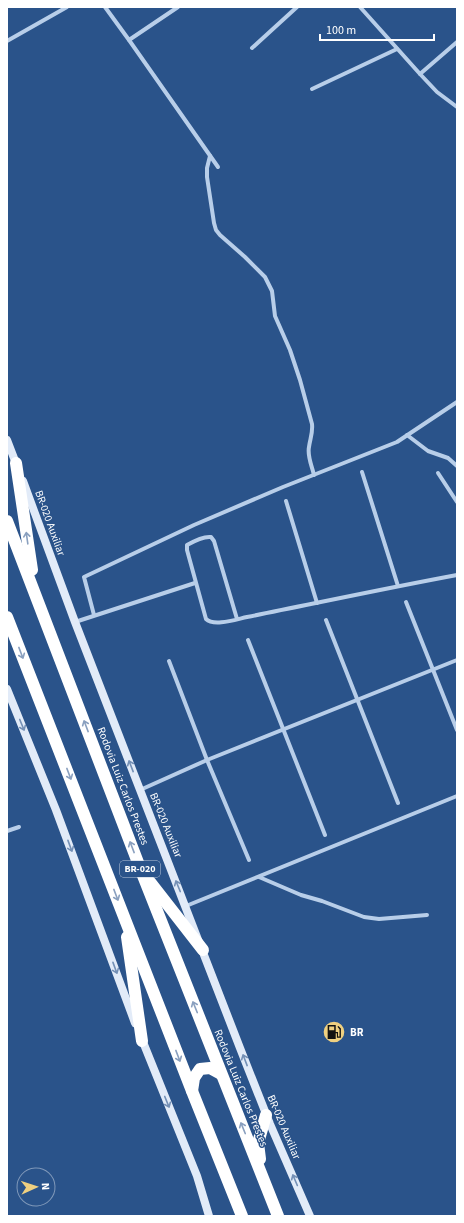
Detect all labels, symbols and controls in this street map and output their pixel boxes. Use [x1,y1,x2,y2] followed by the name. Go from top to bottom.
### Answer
[320,16,434,42] scale bar
[326,22,356,39] text: 100 m
[31,488,69,558] street label: BR-020 Auxiliar
[23,532,31,545] one-way arrow
[18,647,26,659] one-way arrow
[18,719,26,731] one-way arrow
[81,720,89,732] one-way arrow
[94,725,153,847] street label: Rodovia Luiz Carlos Prestes
[126,760,134,772] one-way arrow
[65,768,73,780] one-way arrow
[146,790,186,860] street label: BR-020 Auxiliar
[66,840,74,852] one-way arrow
[127,842,135,854] one-way arrow
[120,861,160,877] road number: BR-020
[174,881,182,893] one-way arrow
[113,889,121,901] one-way arrow
[112,962,119,975] one-way arrow
[190,1002,198,1014] one-way arrow
[321,1019,347,1045] fuel station icon: BR
[350,1025,364,1040] place label: BR
[211,1027,272,1149] street label: Rodovia Luiz Carlos Prestes
[175,1049,183,1061] one-way arrow
[241,1055,248,1067] one-way arrow
[264,1092,304,1162] street label: BR-020 Auxiliar
[164,1096,171,1108] one-way arrow
[239,1122,246,1134] one-way arrow
[16,1167,56,1207] north arrow
[290,1175,298,1187] one-way arrow
[38,1182,53,1191] text: N

